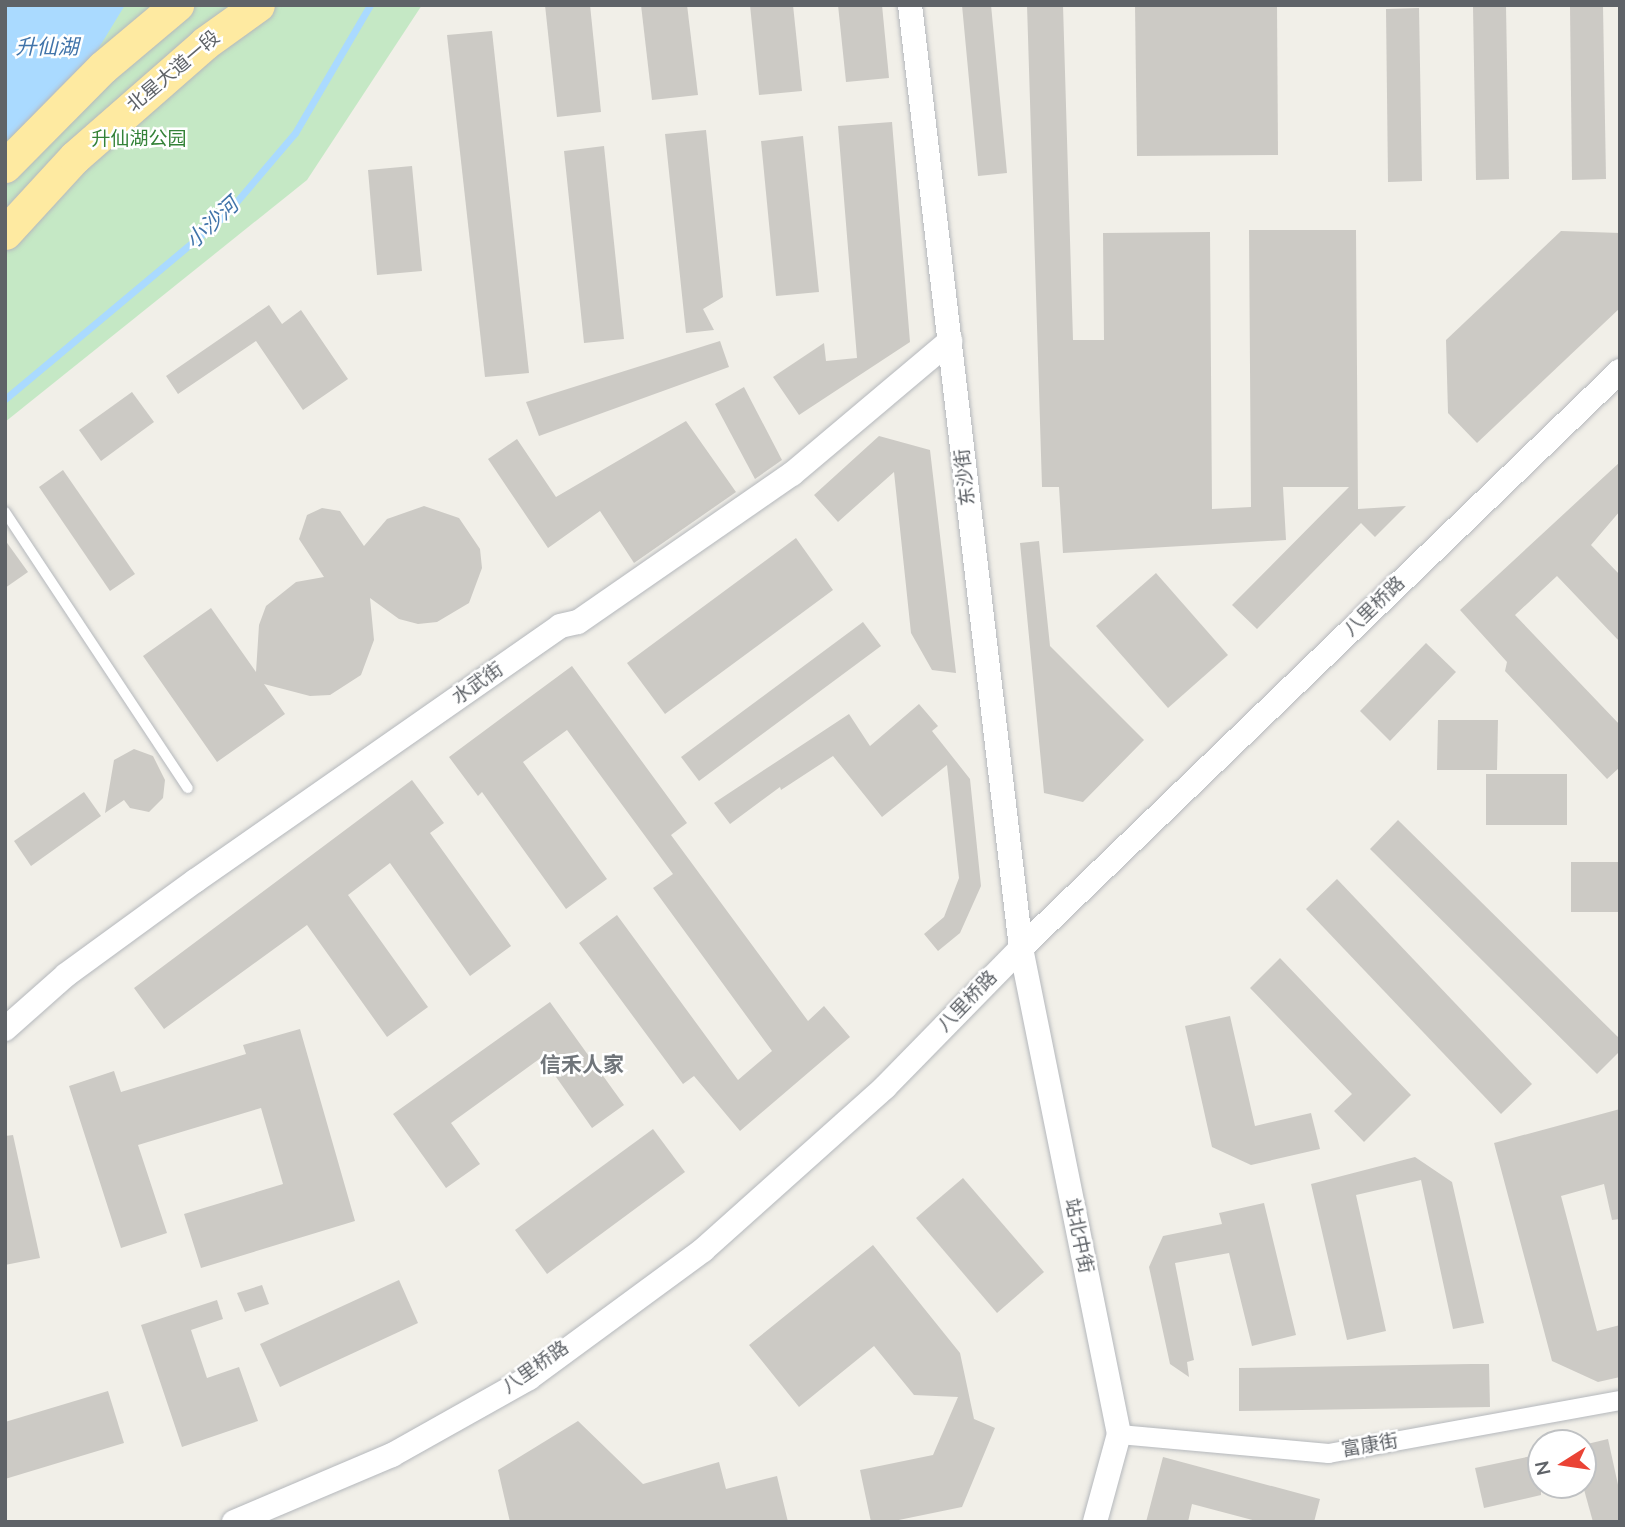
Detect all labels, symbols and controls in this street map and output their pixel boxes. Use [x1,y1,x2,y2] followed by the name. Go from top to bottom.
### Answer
[123,27,225,117] street label: 北星大道一段
[16,34,78,60] water label: 升仙湖
[92,129,186,151] park label: 升仙湖公园
[180,192,244,254] water label: 小沙河
[951,447,981,507] street label: 东沙街
[1340,572,1410,642] street label: 八里桥路
[448,658,508,710] street label: 水武街
[933,967,1003,1037] street label: 八里桥路
[540,1052,624,1078] district label: 信禾人家
[1059,1196,1097,1276] street label: 站北中街
[498,1337,574,1399] street label: 八里桥路
[1527,1429,1597,1499] north arrow
[1340,1430,1400,1462] street label: 富康街
[1529,1458,1558,1478] text: N

